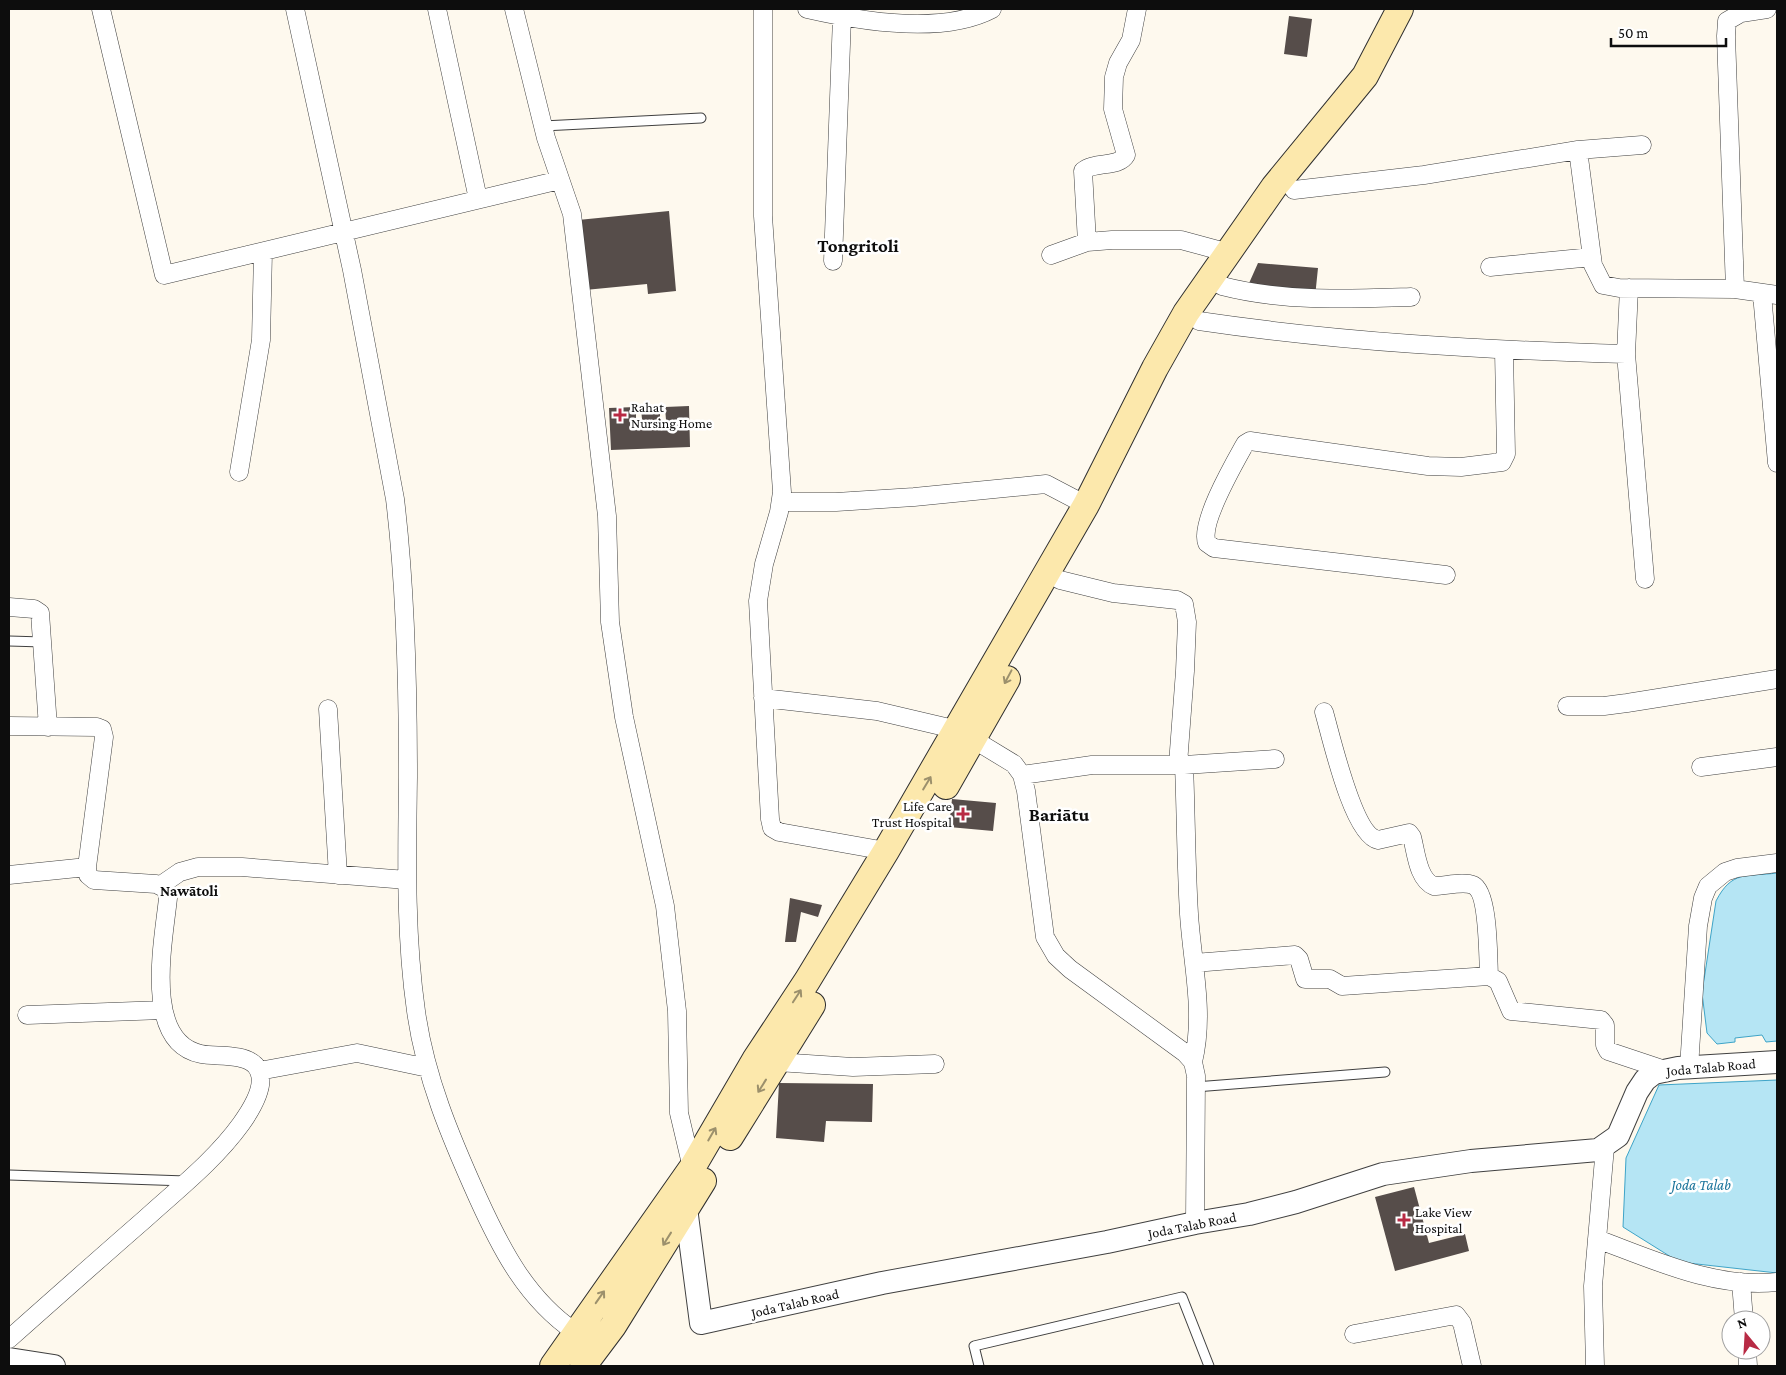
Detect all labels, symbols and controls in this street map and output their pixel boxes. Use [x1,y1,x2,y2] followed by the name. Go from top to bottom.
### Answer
[1611,15,1726,47] scale bar
[1618,25,1648,41] text: 50 m
[817,235,899,256] district label: Tongritoli
[631,399,712,431] place label: Rahat Nursing Home
[613,408,627,422] marker: Rahat Nursing Home
[1003,669,1013,684] one-way arrow
[922,776,932,790] one-way arrow
[872,798,952,830] place label: Life Care Trust Hospital
[1029,804,1089,825] district label: Bariātu
[956,807,970,821] marker: Life Care Trust Hospital
[160,883,219,899] district label: Nawātoli
[792,989,802,1003] one-way arrow
[1664,1055,1757,1079] street label: Joda Talab Road
[757,1078,767,1092] one-way arrow
[707,1128,717,1142] one-way arrow
[1668,1177,1731,1194] water label: Joda Talab
[1415,1204,1472,1236] place label: Lake View Hospital
[1145,1208,1238,1242] street label: Joda Talab Road
[1397,1213,1411,1227] marker: Lake View Hospital
[662,1231,672,1245] one-way arrow
[748,1285,841,1321] street label: Joda Talab Road
[595,1290,605,1304] one-way arrow
[1721,1310,1771,1360] north arrow
[1735,1313,1749,1332] text: N

